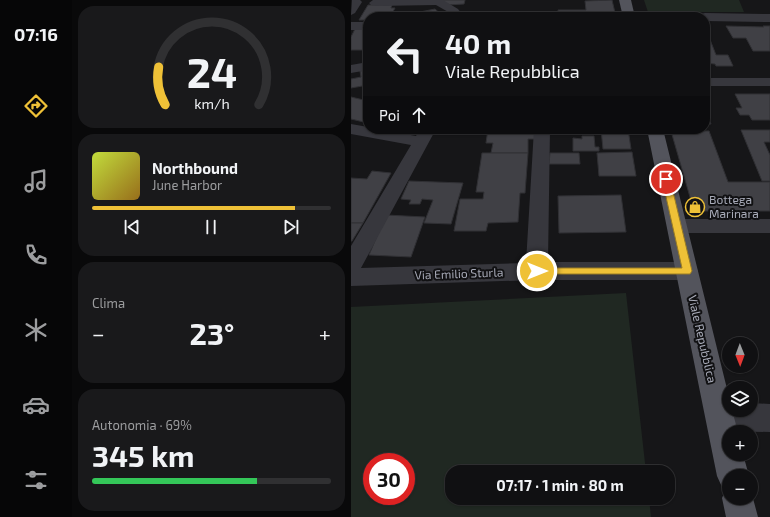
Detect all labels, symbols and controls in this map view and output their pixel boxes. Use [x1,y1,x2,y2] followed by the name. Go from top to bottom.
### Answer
[14,23,58,45] text: 07:16
[445,26,511,60] text: 40 m
[379,28,431,80] icon: left
[186,46,237,96] text: 24
[445,60,580,82] text: Viale Repubblica
[22,92,50,120] icon: directions
[194,94,229,111] text: km/h
[408,104,430,126] icon: ahead
[379,106,400,124] text: Poi
[152,159,238,177] text: Northbound
[649,162,683,196] pin
[22,167,50,195] icon: music
[655,168,677,190] icon: arrive
[152,177,222,193] text: June Harbor
[709,192,759,220] place label: Bottega Marinara
[684,196,706,218] shop icon: Bottega Marinara
[121,216,143,238] icon: previous
[200,216,222,238] icon: pause
[280,216,302,238] icon: next
[22,241,50,269] icon: phone
[516,250,558,292] position arrow
[414,264,504,282] street label: Via Emilio Sturla
[686,293,720,384] street label: Viale Repubblica
[92,295,125,311] text: Clima
[189,315,234,351] text: 23°
[22,316,50,344] icon: climate
[92,320,105,346] text: −
[319,320,331,346] text: +
[722,337,758,373] north arrow
[722,337,758,505] map controls
[722,381,758,417] button: layers
[22,391,50,419] icon: car
[92,417,192,433] text: Autonomia · 69%
[722,425,758,461] button: +
[92,437,194,473] text: 345 km
[363,453,415,505] speed limit sign: 30
[22,466,50,494] icon: filters
[722,469,758,505] button: −
[496,476,624,494] text: 07:17 · 1 min · 80 m

